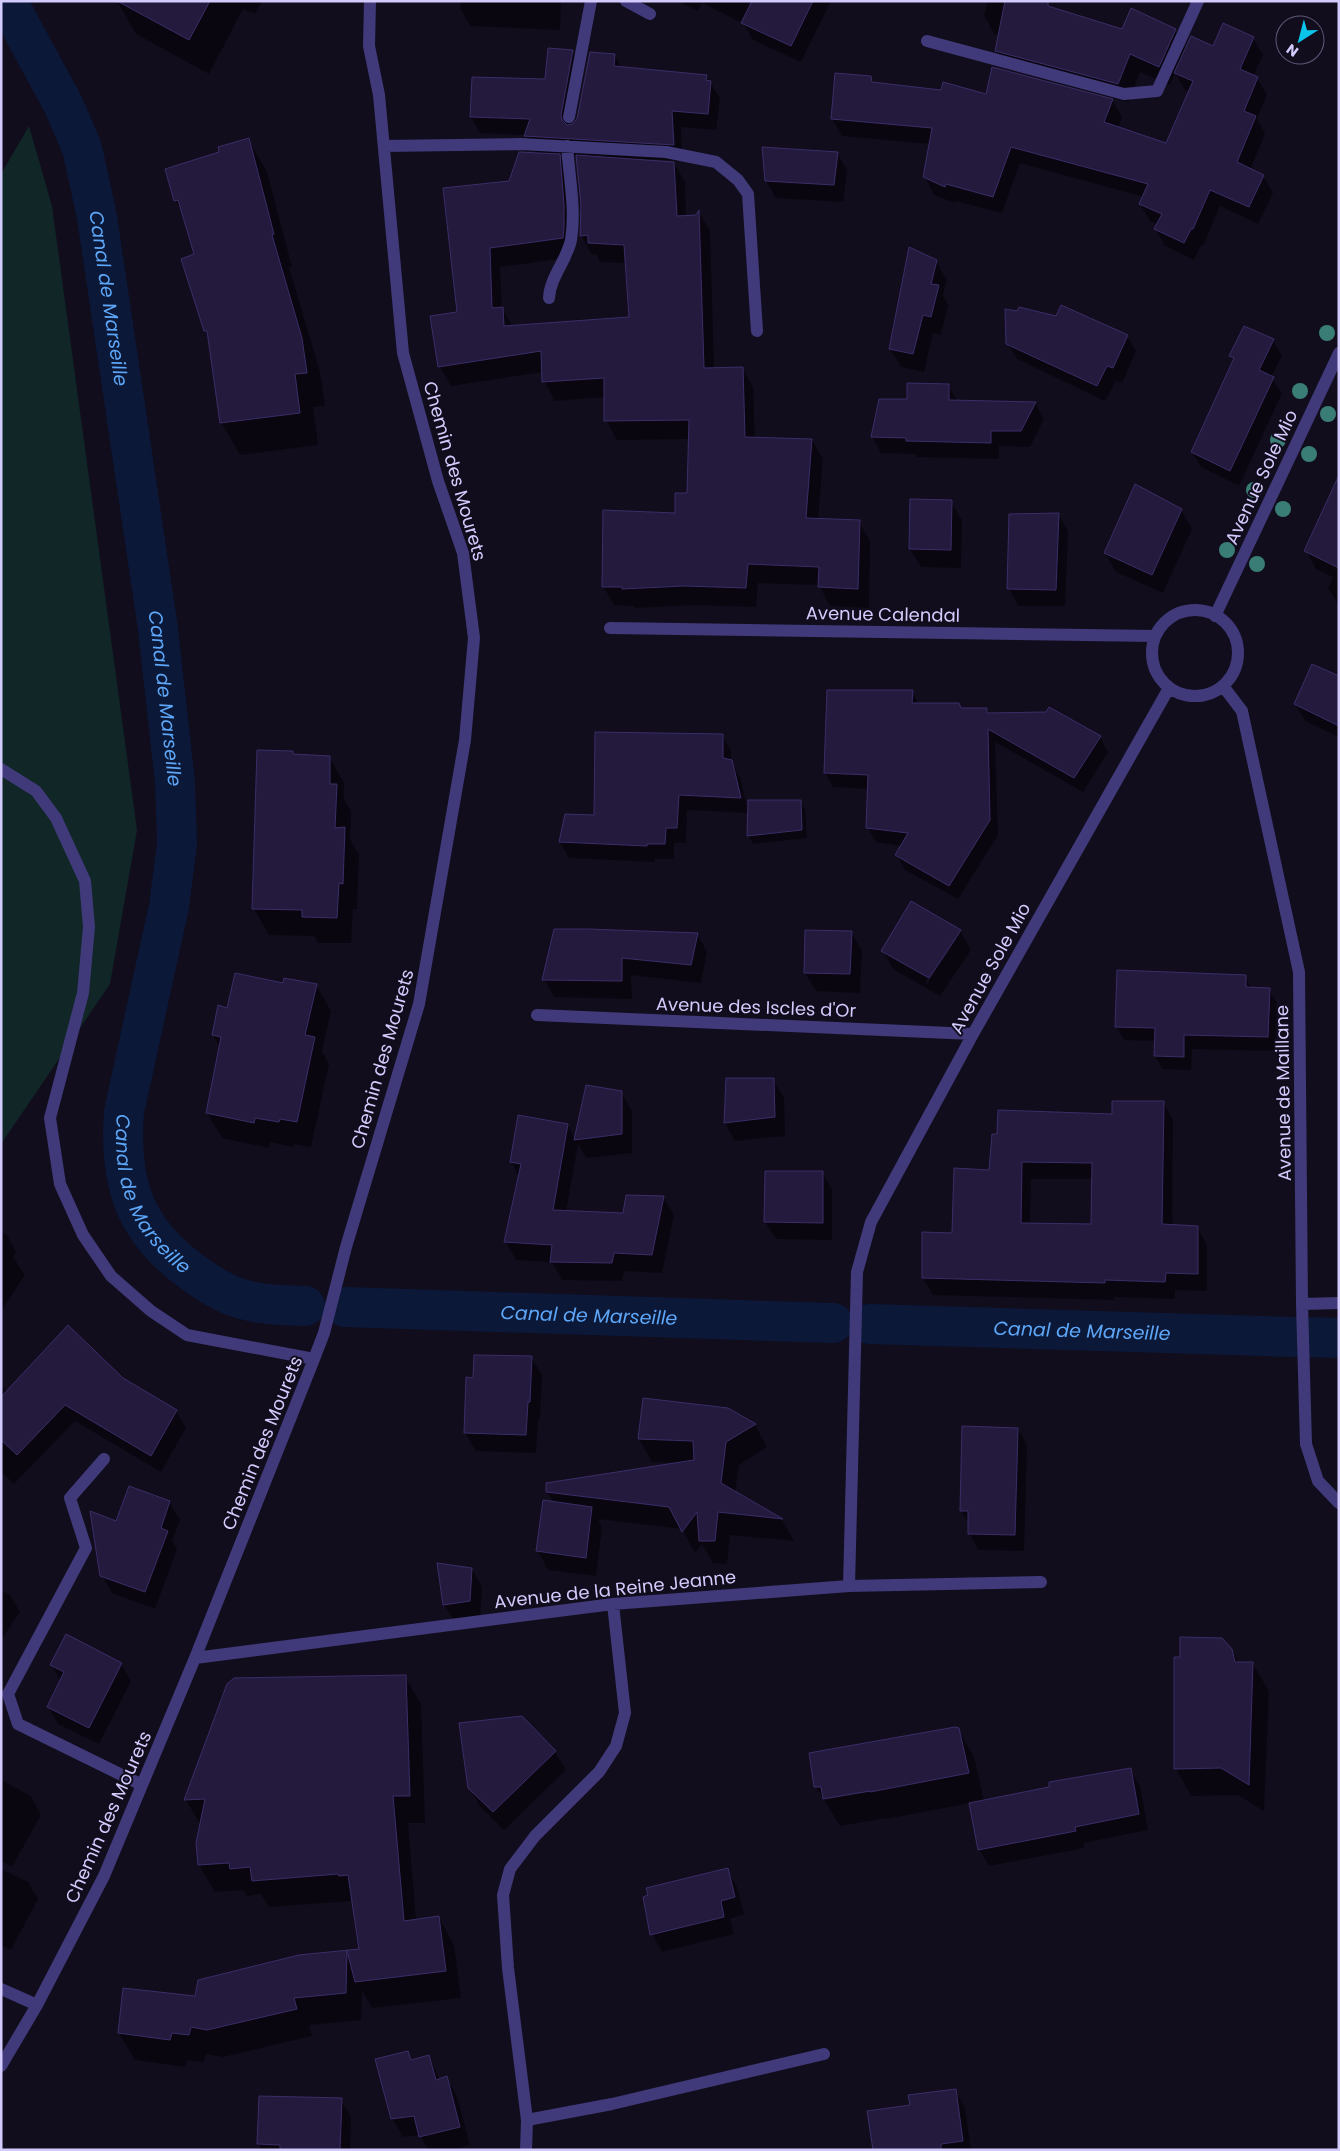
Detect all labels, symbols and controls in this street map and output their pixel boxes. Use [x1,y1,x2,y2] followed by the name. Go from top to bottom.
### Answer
[1275,15,1325,65] north arrow
[1282,39,1302,62] text: N
[83,209,135,388] water label: Canal de Marseille
[417,378,493,564] street label: Chemin des Mourets
[1219,405,1303,549] street label: Avenue Sole Mio
[806,600,960,628] street label: Avenue Calendal
[142,608,189,788] water label: Canal de Marseille
[944,898,1036,1038] street label: Avenue Sole Mio
[344,966,420,1152] street label: Chemin des Mourets
[655,991,857,1023] street label: Avenue des Iscles d'Or
[1269,1005,1297,1181] street label: Avenue de Maillane
[110,1113,197,1280] water label: Canal de Marseille
[500,1299,678,1331] water label: Canal de Marseille
[993,1314,1171,1347] water label: Canal de Marseille
[216,1352,308,1534] street label: Chemin des Mourets
[493,1564,737,1614] street label: Avenue de la Reine Jeanne
[59,1727,157,1907] street label: Chemin des Mourets

